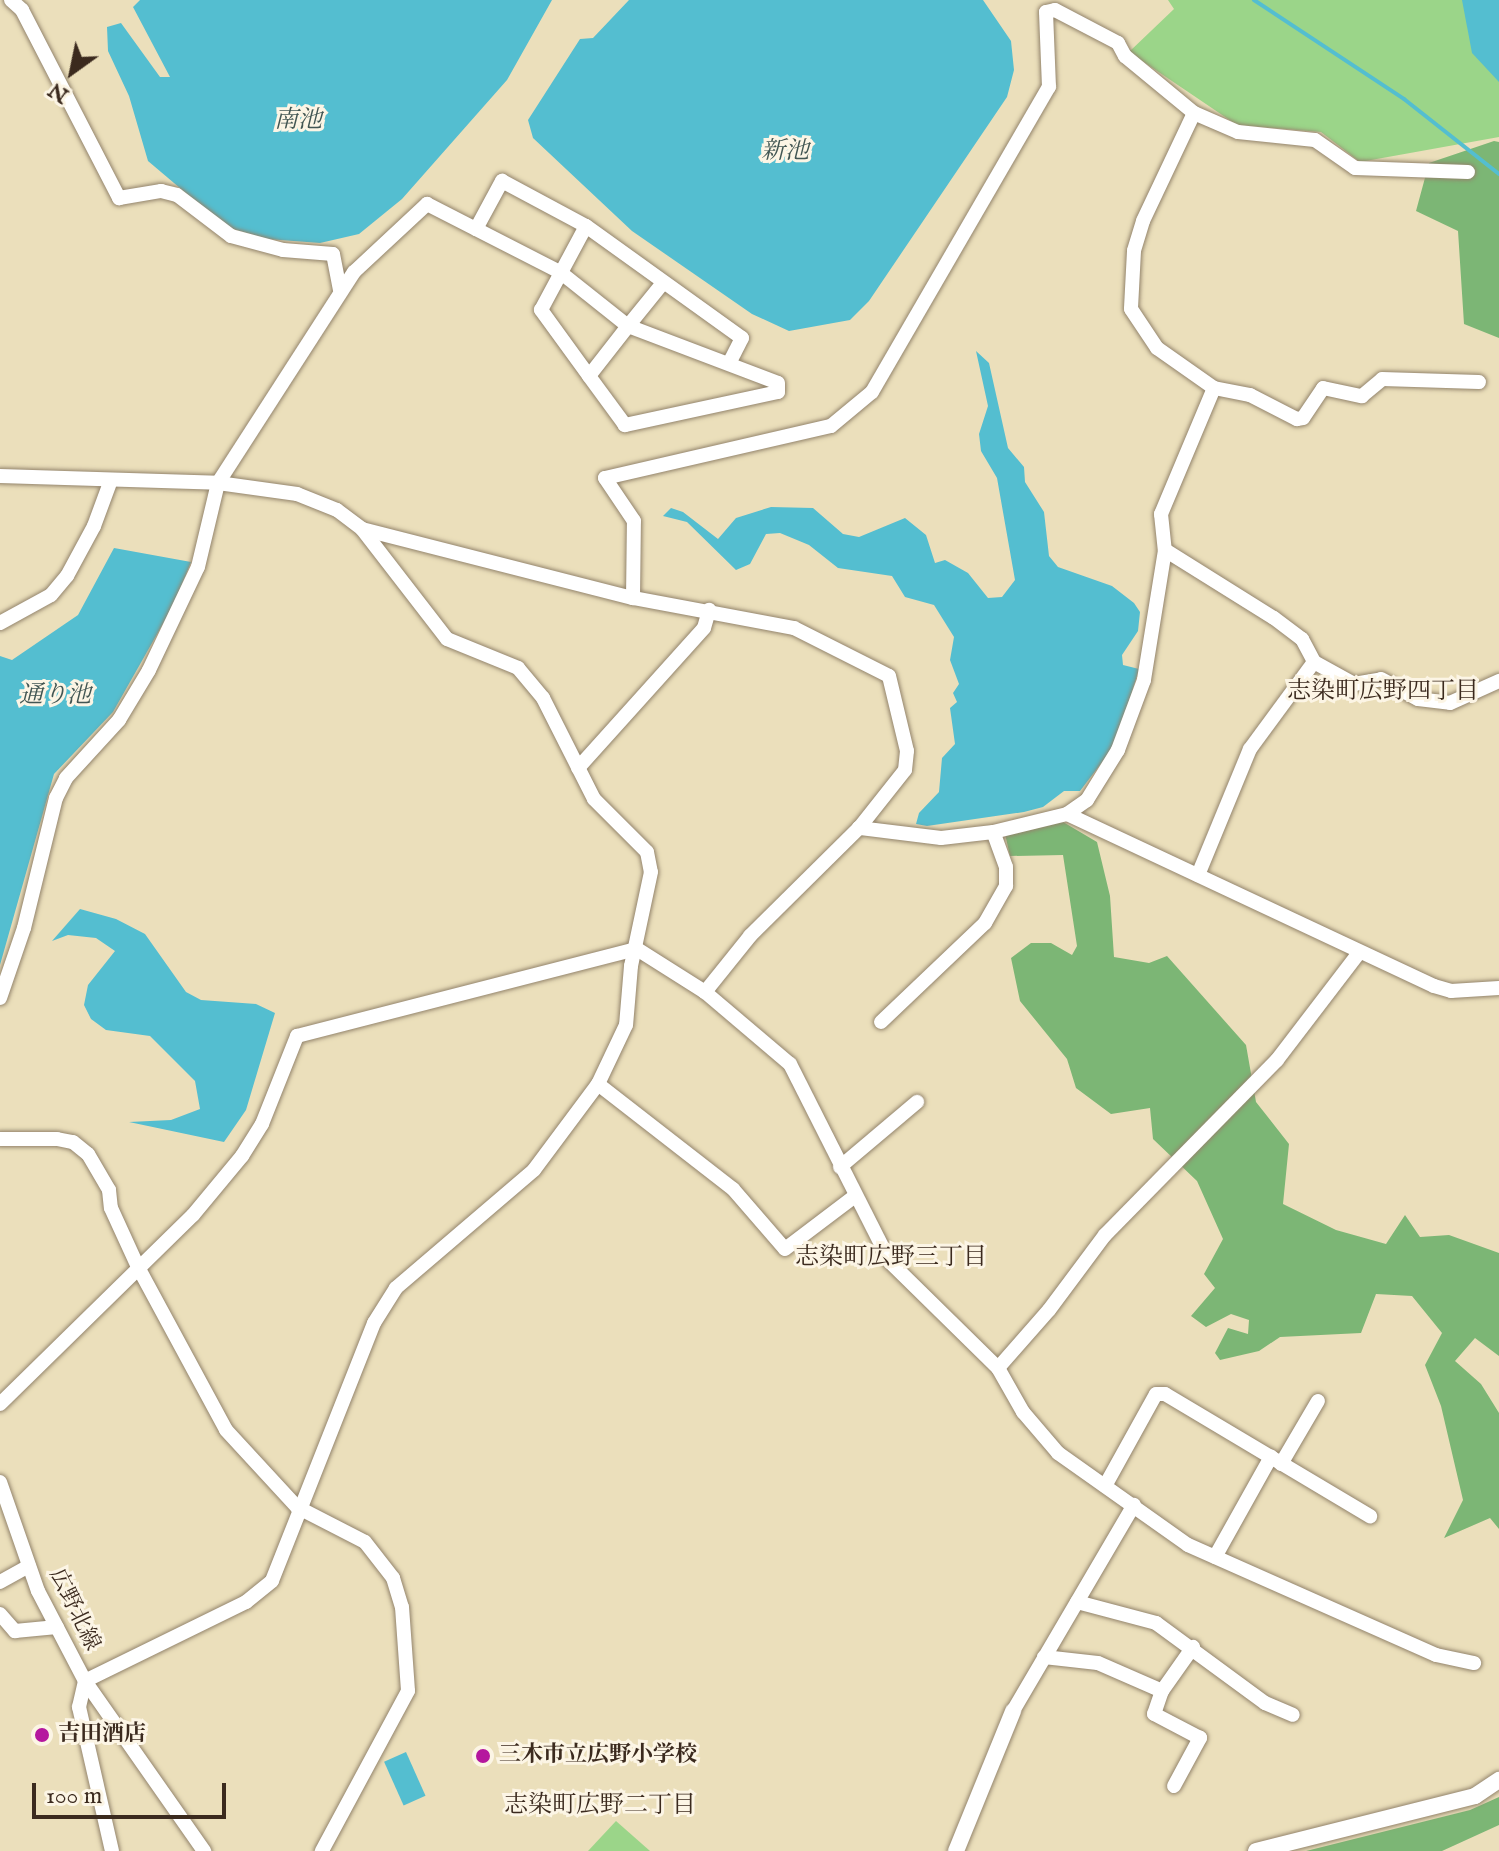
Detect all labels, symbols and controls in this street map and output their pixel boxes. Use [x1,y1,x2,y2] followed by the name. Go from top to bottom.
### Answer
[32,32,112,112] north arrow
[43,75,75,109] text: N
[274,107,322,135] water label: 南池
[761,138,809,166] water label: 新池
[1287,678,1479,706] district label: 志染町広野四丁目
[19,682,91,710] water label: 通り池
[795,1244,987,1272] district label: 志染町広野三丁目
[43,1565,105,1655] street label: 広野北線
[58,1722,146,1748] place label: 吉田酒店
[33,1726,51,1744] marker: 吉田酒店
[499,1743,697,1769] place label: 三木市立広野小学校
[474,1747,492,1765] marker: 三木市立広野小学校
[36,1767,230,1817] scale bar
[46,1781,102,1812] text: 100 m
[504,1792,696,1820] district label: 志染町広野二丁目

